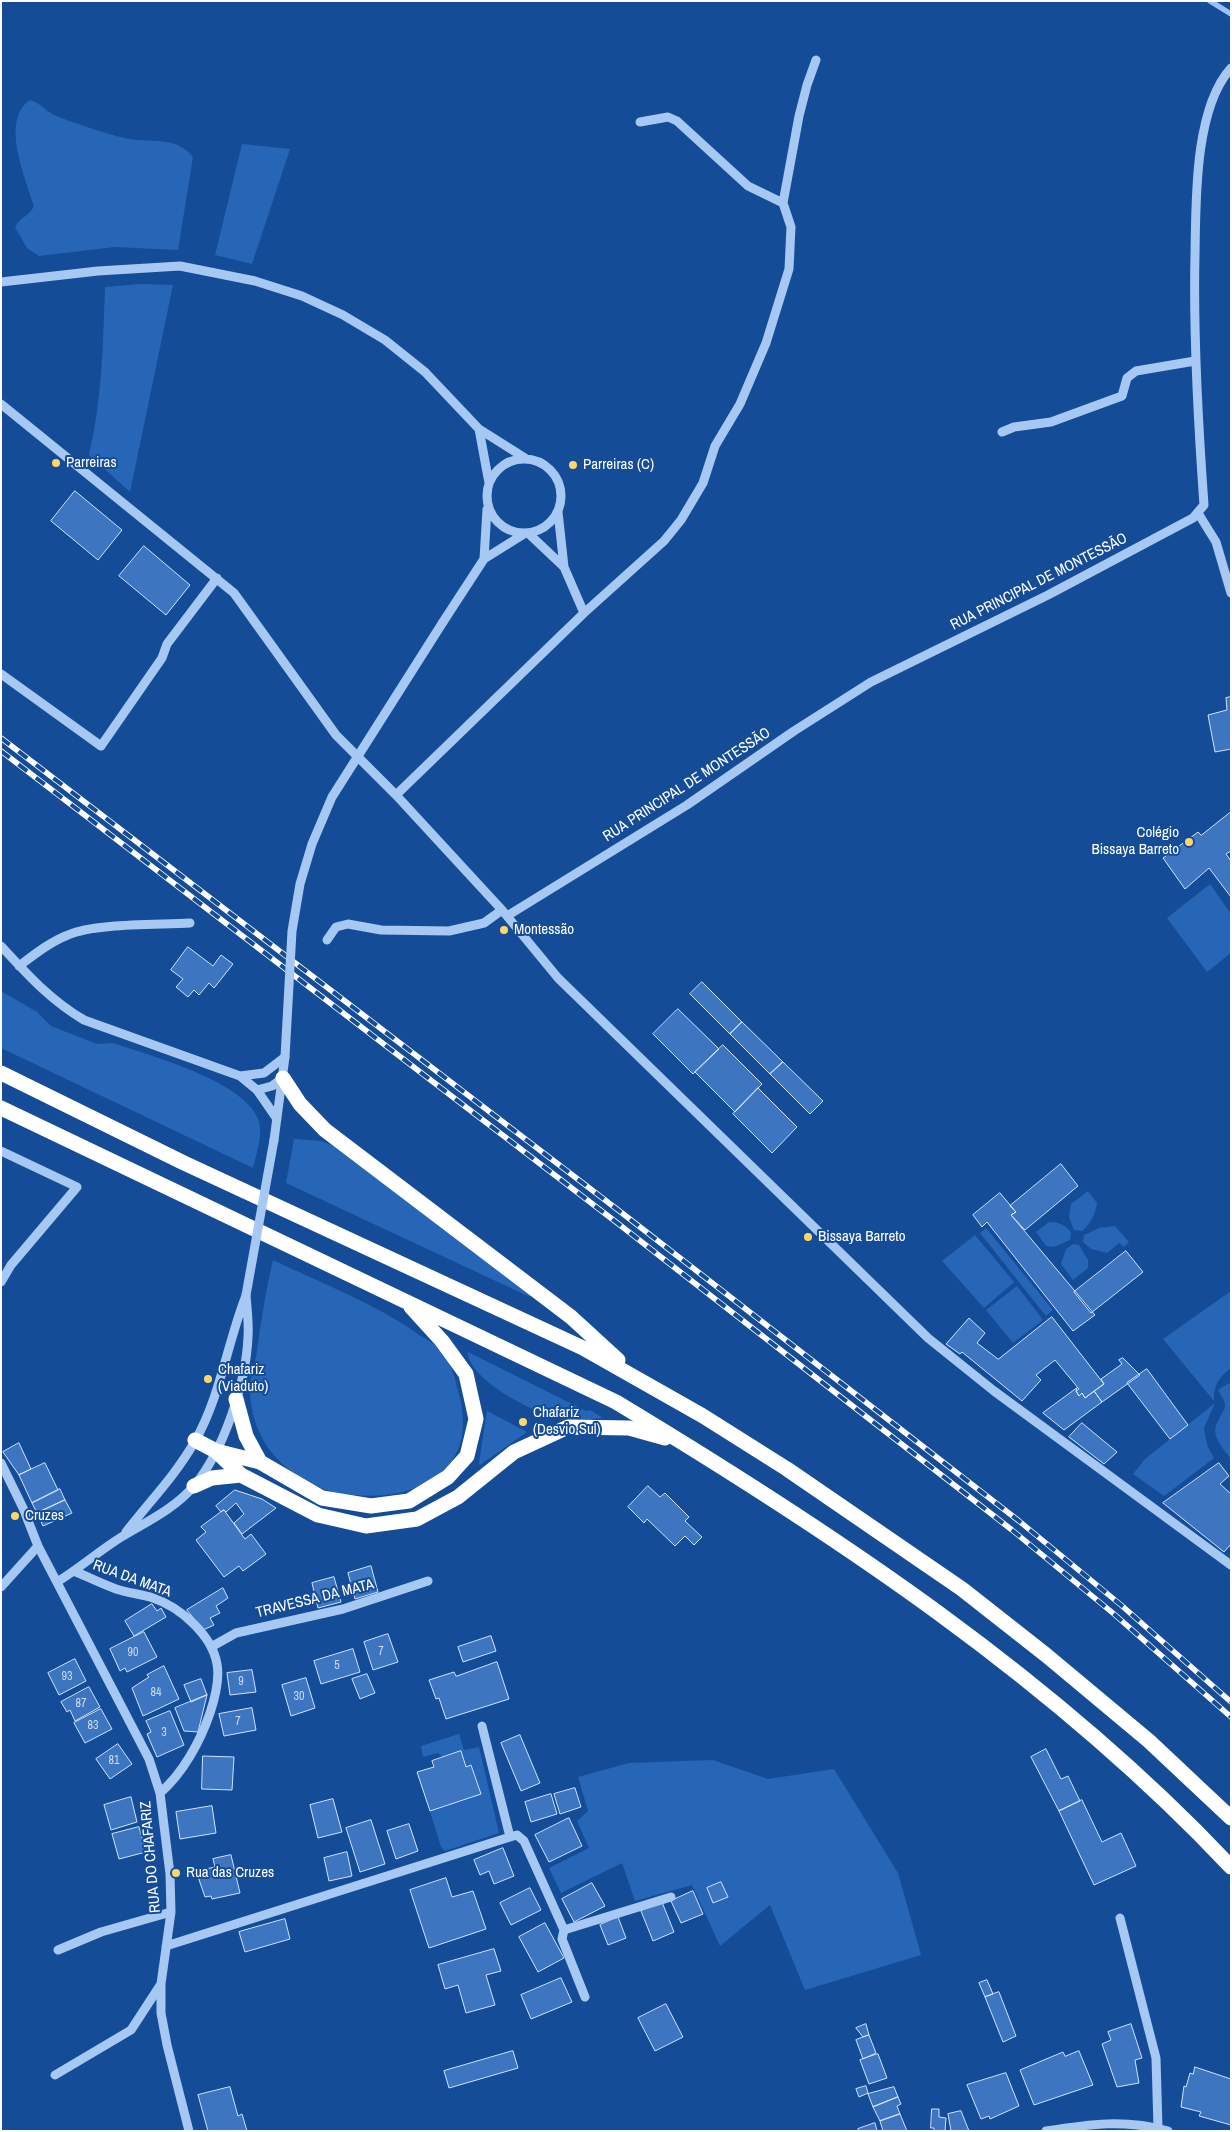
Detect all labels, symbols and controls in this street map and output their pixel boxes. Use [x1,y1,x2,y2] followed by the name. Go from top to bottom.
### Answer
[66,454,117,472] place label: Parreiras
[583,456,654,474] place label: Parreiras (C)
[50,457,62,469] marker: Parreiras
[567,459,579,471] marker: Parreiras (C)
[948,530,1130,634] street label: RUA PRINCIPAL DE MONTESSÃO
[600,724,774,846] street label: RUA PRINCIPAL DE MONTESSÃO
[1091,824,1179,859] place label: Colégio Bissaya Barreto
[1183,836,1195,848] marker: Colégio Bissaya Barreto
[514,921,574,939] place label: Montessão
[498,924,510,936] marker: Montessão
[818,1228,906,1246] place label: Bissaya Barreto
[802,1231,814,1243] marker: Bissaya Barreto
[218,1361,268,1396] place label: Chafariz (Viaduto)
[202,1373,214,1385] marker: Chafariz (Viaduto)
[533,1404,601,1439] place label: Chafariz (Desvio Sul)
[517,1416,529,1428] marker: Chafariz (Desvio Sul)
[25,1507,64,1525] place label: Cruzes
[9,1510,21,1522] marker: Cruzes
[90,1556,174,1602] street label: RUA DA MATA
[254,1576,376,1622] street label: TRAVESSA DA MATA
[378,1645,384,1659] house number: 7
[128,1646,138,1660] house number: 90
[334,1659,340,1673] house number: 5
[62,1670,72,1684] house number: 93
[238,1675,244,1689] house number: 9
[151,1686,161,1700] house number: 84
[294,1690,304,1704] house number: 30
[76,1697,86,1711] house number: 87
[235,1715,241,1729] house number: 7
[88,1719,98,1733] house number: 83
[161,1726,167,1740] house number: 3
[109,1754,119,1768] house number: 81
[137,1800,165,1914] street label: RUA DO CHAFARIZ
[186,1864,274,1882] place label: Rua das Cruzes
[170,1867,182,1879] marker: Rua das Cruzes

